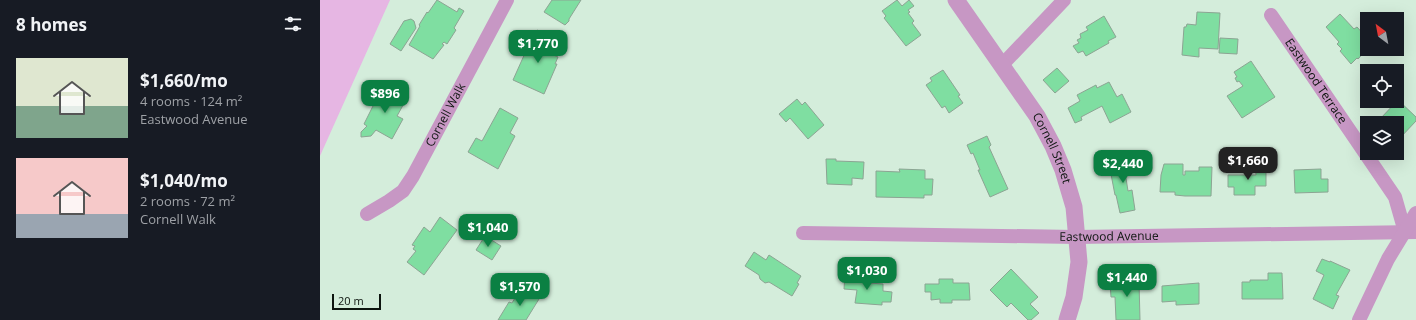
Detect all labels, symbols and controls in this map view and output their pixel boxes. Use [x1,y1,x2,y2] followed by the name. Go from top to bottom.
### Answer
[1360,12,1404,56] north arrow
[1360,12,1404,160] map controls
[16,13,87,36] text: 8 homes
[282,13,304,35] icon: filters
[505,30,571,64] pin: $1,770
[518,34,558,52] text: $1,770
[1281,35,1352,127] street label: Eastwood Terrace
[1360,64,1404,108] button: locate
[140,69,228,92] text: $1,660/mo
[48,74,96,122] icon: home
[421,79,469,150] street label: Cornell Walk
[361,80,409,114] pin: $896
[370,84,400,102] text: $896
[140,92,242,110] text: 4 rooms · 124 m²
[1029,109,1076,185] street label: Cornell Street
[140,110,248,128] text: Eastwood Avenue
[1360,116,1404,160] button: layers
[1215,147,1281,181] pin: $1,660
[1090,150,1156,184] pin: $2,440
[1228,151,1268,169] text: $1,660
[1103,154,1143,172] text: $2,440
[140,169,228,192] text: $1,040/mo
[48,174,96,222] icon: home
[140,192,235,210] text: 2 rooms · 72 m²
[140,210,216,228] text: Cornell Walk
[455,214,521,248] pin: $1,040
[468,218,508,236] text: $1,040
[1059,227,1159,245] street label: Eastwood Avenue
[834,257,900,291] pin: $1,030
[847,261,887,279] text: $1,030
[1094,264,1160,298] pin: $1,440
[1107,268,1147,286] text: $1,440
[487,273,553,307] pin: $1,570
[500,277,540,295] text: $1,570
[332,292,381,311] scale bar
[338,293,364,308] text: 20 m

